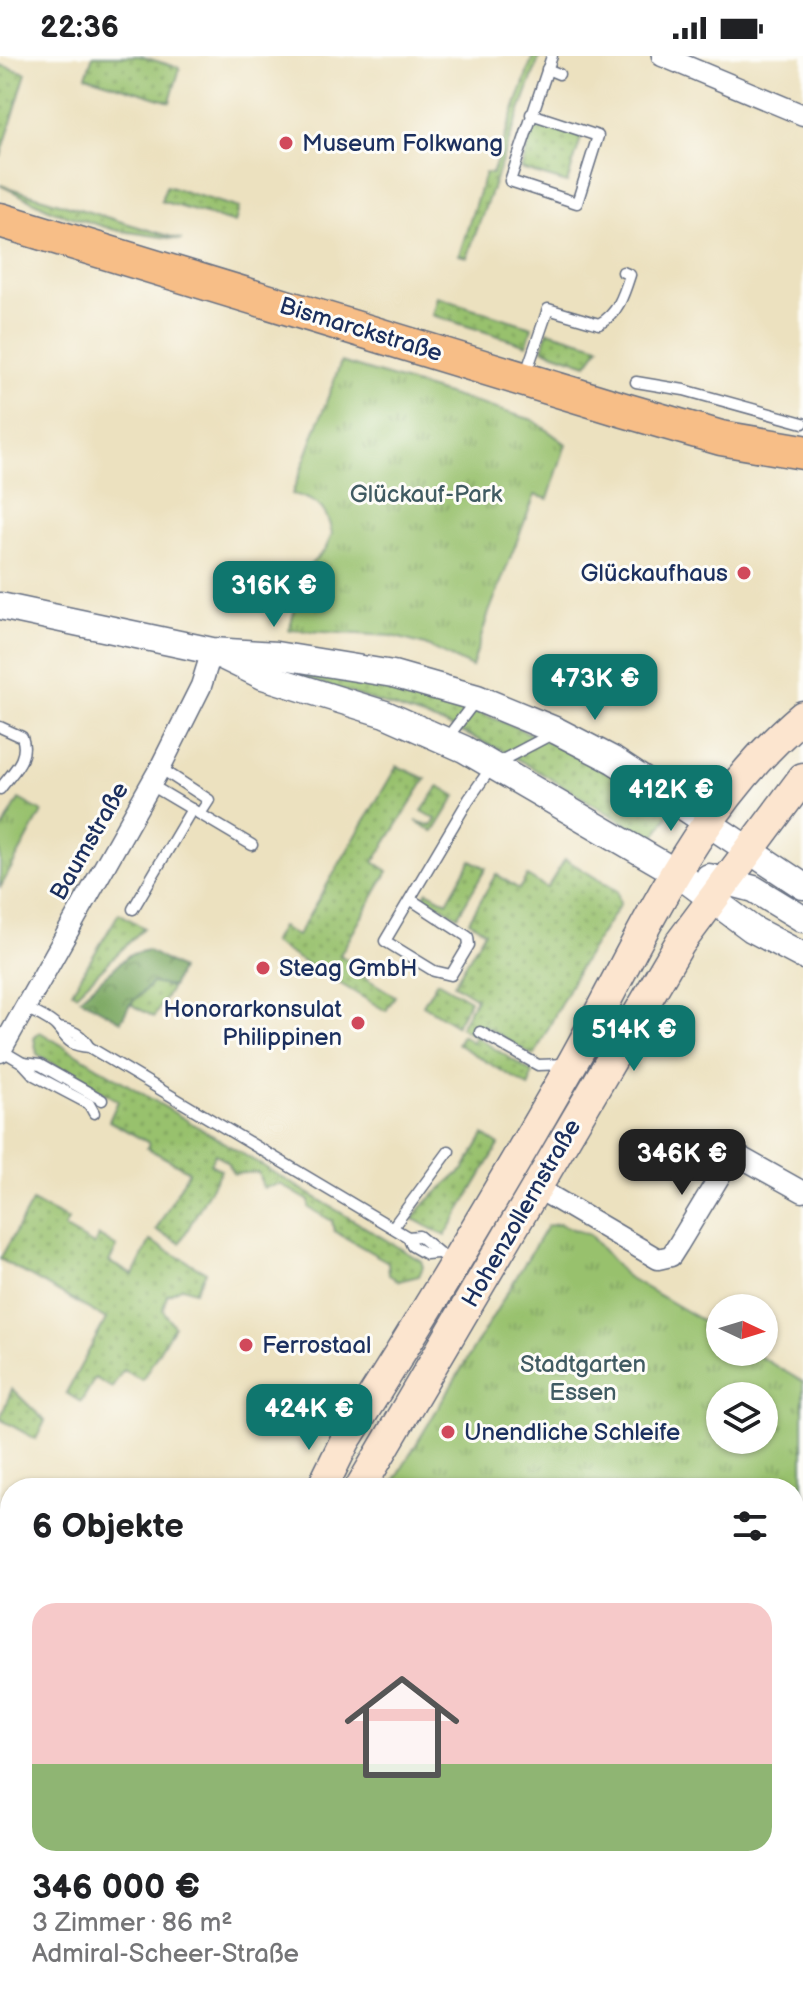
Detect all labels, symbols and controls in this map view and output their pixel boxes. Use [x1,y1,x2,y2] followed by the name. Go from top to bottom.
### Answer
[40,10,119,46] text: 22:36
[302,129,503,158] place label: Museum Folkwang
[277,134,295,152] marker: Museum Folkwang
[276,291,446,368] street label: Bismarckstraße
[350,480,502,509] park label: Glückauf-Park
[581,559,728,588] place label: Glückaufhaus
[209,561,339,629] pin: 316K €
[735,564,753,582] marker: Glückaufhaus
[231,571,317,602] text: 316K €
[530,654,660,722] pin: 473K €
[550,664,640,695] text: 473K €
[606,765,736,833] pin: 412K €
[628,775,714,806] text: 412K €
[44,777,135,906] street label: Baumstraße
[279,954,417,983] place label: Steag GmbH
[254,959,272,977] marker: Steag GmbH
[163,995,343,1052] place label: Honorarkonsulat Philippinen
[569,1005,699,1073] pin: 514K €
[349,1014,367,1032] marker: Honorarkonsulat Philippinen
[591,1015,677,1046] text: 514K €
[456,1114,587,1313] street label: Hohenzollernstraße
[617,1129,747,1197] pin: 346K €
[637,1139,727,1170] text: 346K €
[706,1294,778,1366] north arrow
[706,1294,778,1454] map controls
[262,1331,371,1360] place label: Ferrostaal
[237,1336,255,1354] marker: Ferrostaal
[520,1350,646,1407] park label: Stadtgarten Essen
[706,1382,778,1454] button: layers
[244,1384,374,1452] pin: 424K €
[264,1394,354,1425] text: 424K €
[464,1418,680,1447] place label: Unendliche Schleife
[439,1423,457,1441] marker: Unendliche Schleife
[728,1504,772,1548] icon: filters
[32,1506,184,1547] text: 6 Objekte
[330,1655,474,1799] icon: home
[32,1867,200,1908] text: 346 000 €
[32,1908,233,1939] text: 3 Zimmer · 86 m²
[32,1939,299,1970] text: Admiral-Scheer-Straße

